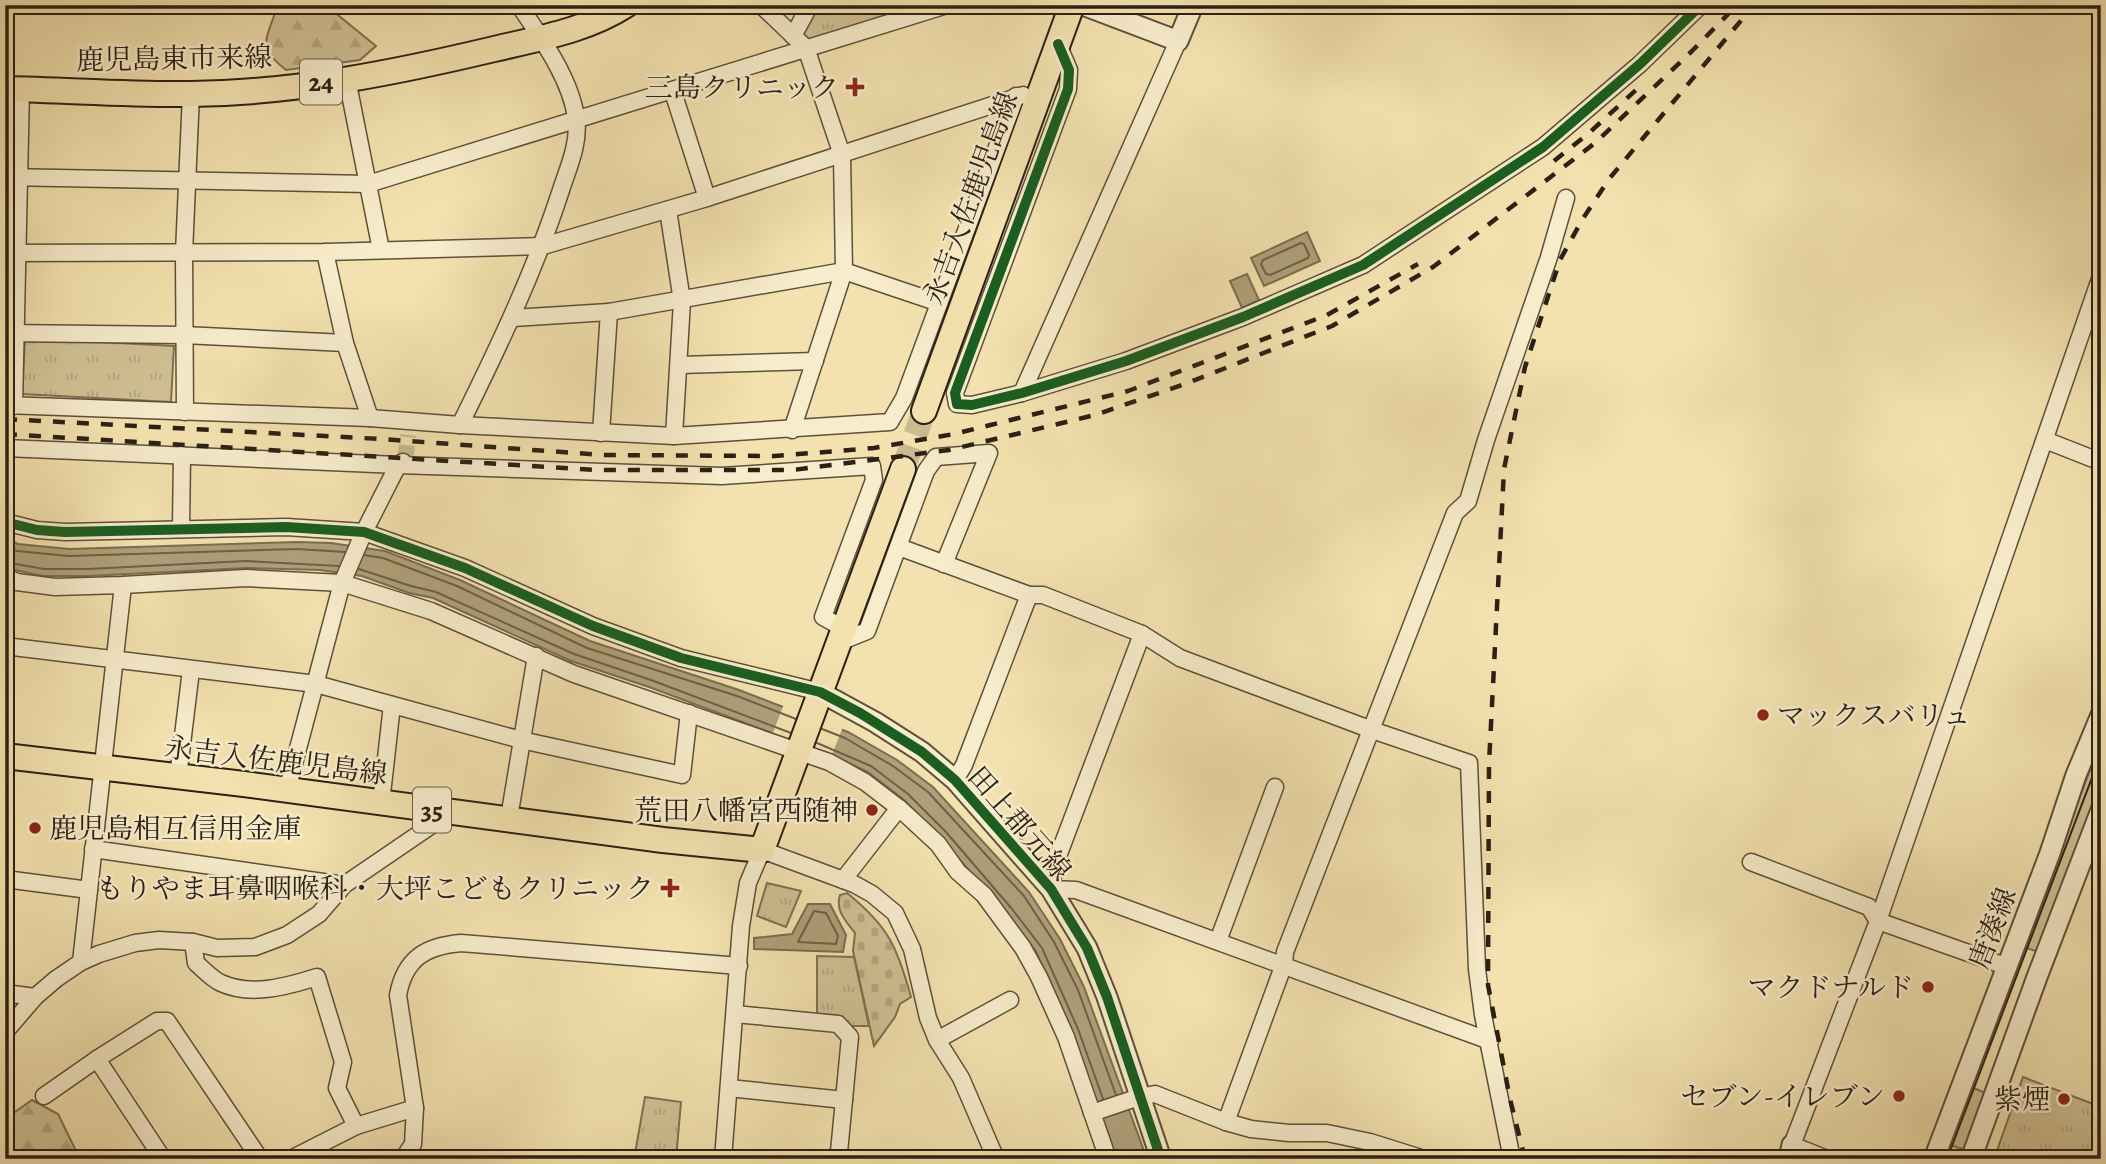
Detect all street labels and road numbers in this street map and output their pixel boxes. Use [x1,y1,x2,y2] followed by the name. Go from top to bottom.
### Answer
[76,38,272,80] street label: 鹿児島東市来線
[300,60,342,104] road number: 24
[915,87,1027,310] street label: 永吉入佐鹿児島線
[162,728,389,794] street label: 永吉入佐鹿児島線
[959,758,1080,889] street label: 田上郡元線
[413,788,451,832] road number: 35
[1960,882,2026,974] street label: 唐湊線

